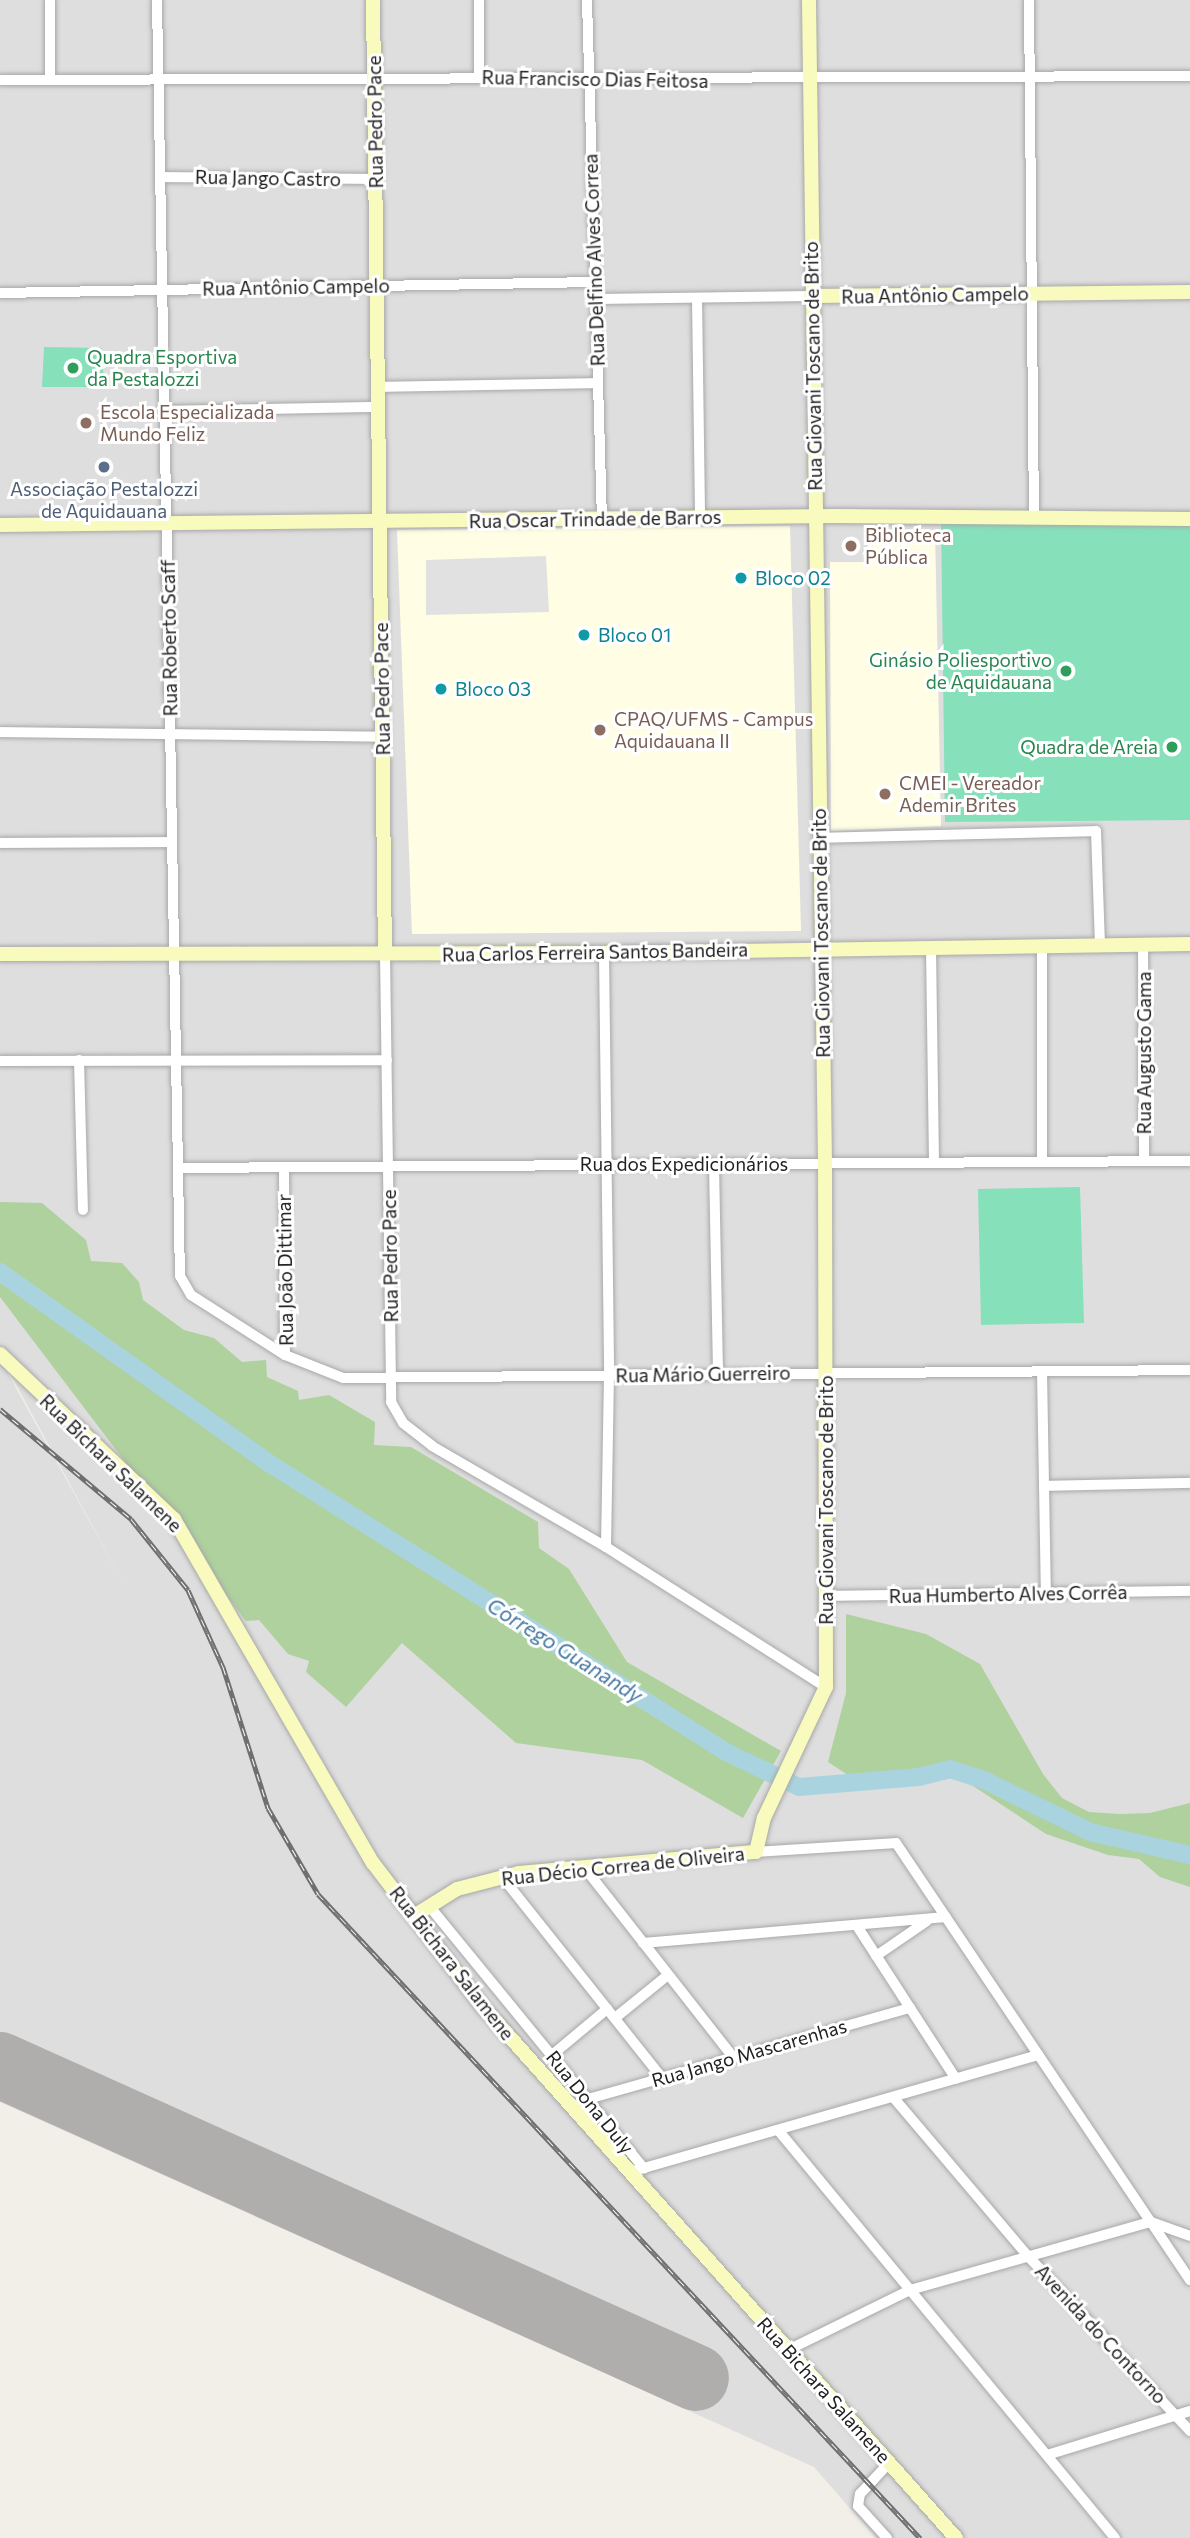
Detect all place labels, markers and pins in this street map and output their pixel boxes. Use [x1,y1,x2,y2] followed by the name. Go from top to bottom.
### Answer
[87,346,237,390] place label: Quadra Esportiva da Pestalozzi
[65,360,81,376] marker: Quadra Esportiva da Pestalozzi
[100,401,274,445] place label: Escola Especializada Mundo Feliz
[78,415,94,431] marker: Escola Especializada Mundo Feliz
[96,459,112,475] marker: Associação Pestalozzi de Aquidauana
[10,478,198,522] place label: Associação Pestalozzi de Aquidauana
[865,524,951,568] place label: Biblioteca Pública
[843,538,859,554] marker: Biblioteca Pública
[755,567,831,589] place label: Bloco 02
[733,570,749,586] marker: Bloco 02
[598,624,671,646] place label: Bloco 01
[576,627,592,643] marker: Bloco 01
[869,649,1052,693] place label: Ginásio Poliesportivo de Aquidauana
[1058,663,1074,679] marker: Ginásio Poliesportivo de Aquidauana
[455,678,531,700] place label: Bloco 03
[433,681,449,697] marker: Bloco 03
[614,708,813,752] place label: CPAQ/UFMS - Campus Aquidauana II
[592,722,608,738] marker: CPAQ/UFMS - Campus Aquidauana II
[1020,736,1158,758] place label: Quadra de Areia
[1164,739,1180,755] marker: Quadra de Areia
[899,772,1041,816] place label: CMEI - Vereador Ademir Brites
[877,786,893,802] marker: CMEI - Vereador Ademir Brites

